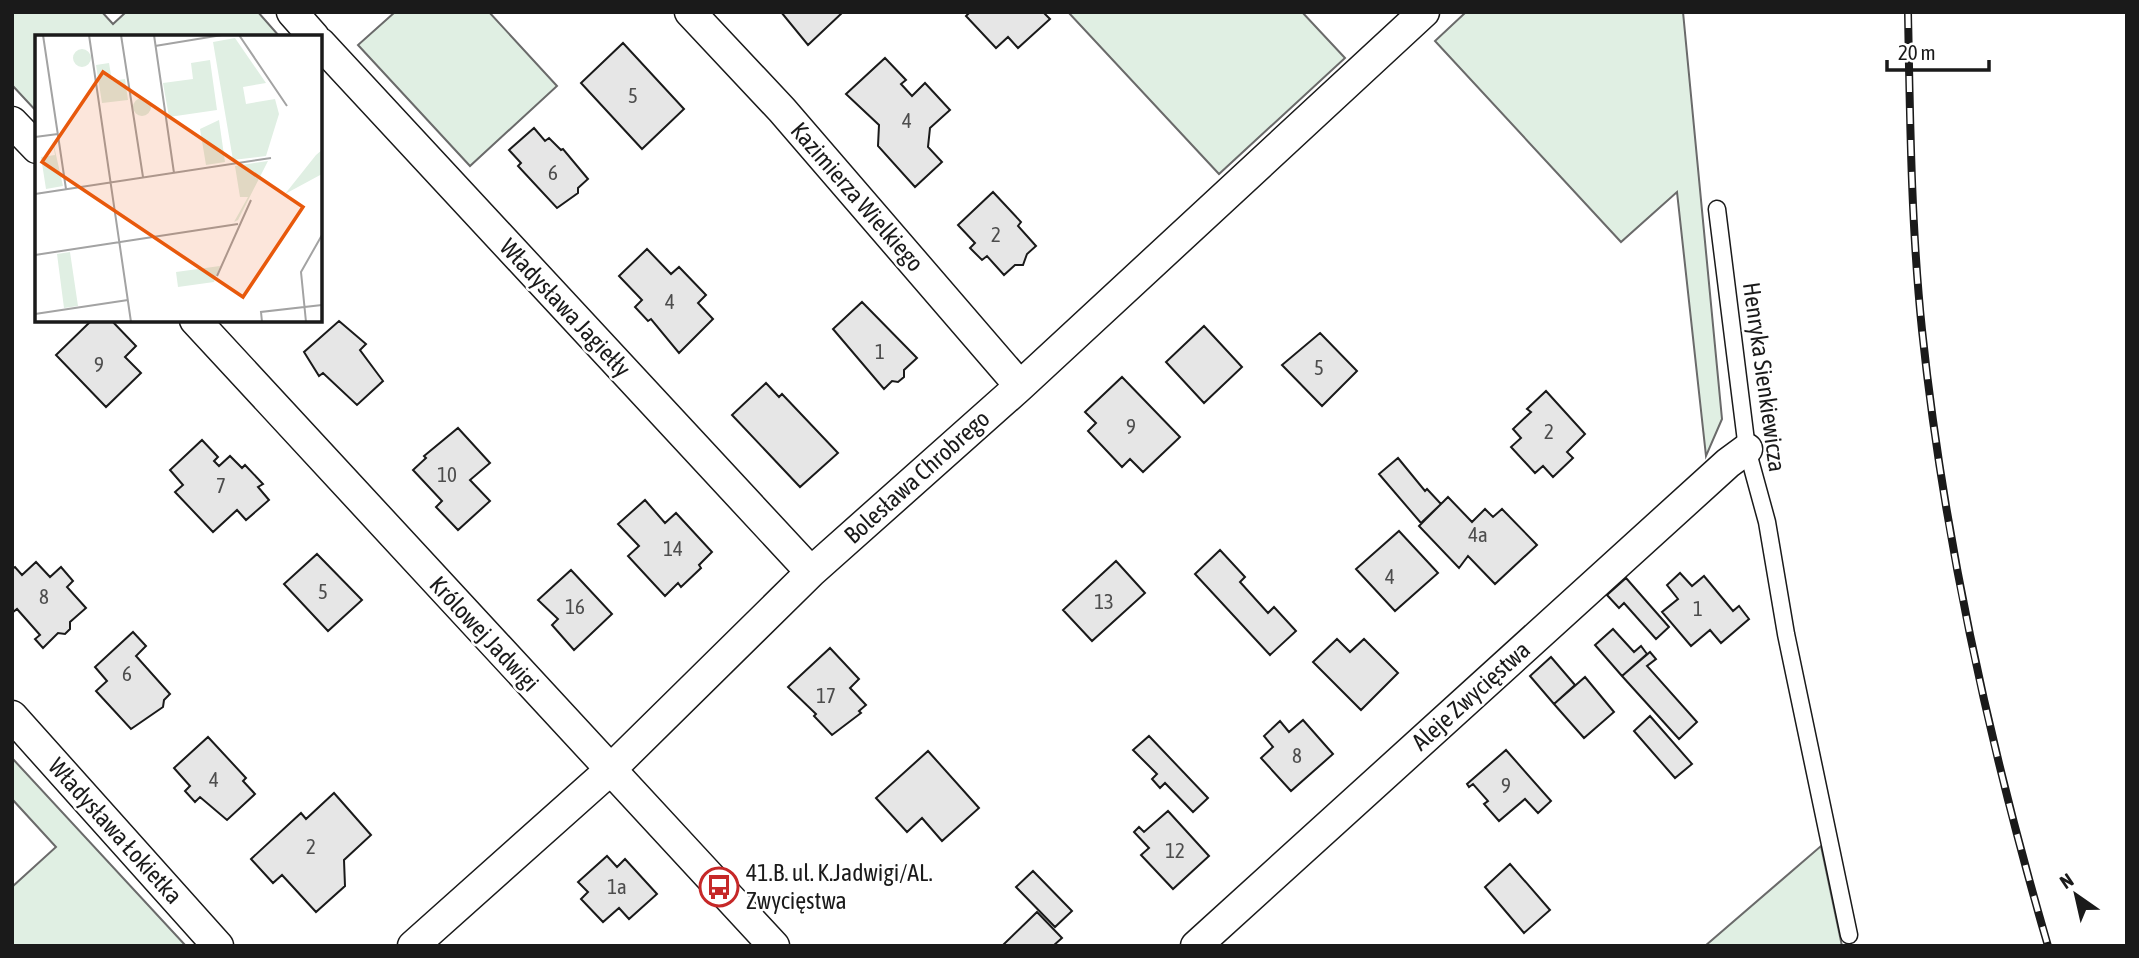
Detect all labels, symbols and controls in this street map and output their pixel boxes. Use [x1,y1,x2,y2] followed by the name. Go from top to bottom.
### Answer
[1887,28,1988,72] scale bar
[35,35,322,322] inset map
[1898,40,1936,64] text: 20 m
[628,83,638,107] house number: 5
[902,108,912,132] house number: 4
[786,117,929,276] street label: Kazimierza Wielkiego
[548,160,558,184] house number: 6
[991,222,1001,246] house number: 2
[495,233,636,382] street label: Władysława Jagiełły
[1738,280,1791,473] street label: Henryka Sienkiewicza
[665,289,675,313] house number: 4
[875,339,885,363] house number: 1
[94,352,104,376] house number: 9
[1314,355,1324,379] house number: 5
[839,405,995,549] street label: Bolesława Chrobrego
[1126,414,1136,438] house number: 9
[1544,419,1554,443] house number: 2
[437,462,457,486] house number: 10
[216,473,226,497] house number: 7
[1468,522,1488,546] house number: 4a
[663,536,683,560] house number: 14
[1385,564,1395,588] house number: 4
[424,571,544,697] street label: Królowej Jadwigi
[318,579,328,603] house number: 5
[39,584,49,608] house number: 8
[1094,589,1114,613] house number: 13
[565,594,585,618] house number: 16
[1693,596,1703,620] house number: 1
[1406,636,1535,756] street label: Aleje Zwycięstwa
[122,661,132,685] house number: 6
[816,683,836,707] house number: 17
[1292,743,1302,767] house number: 8
[43,752,188,909] street label: Władysława Łokietka
[209,767,219,791] house number: 4
[1501,773,1511,797] house number: 9
[306,834,316,858] house number: 2
[1165,838,1185,862] house number: 12
[746,859,933,914] place label: 41.B. ul. K.Jadwigi/AL. Zwycięstwa
[2041,860,2111,930] north arrow
[698,866,740,908] bus stop icon: 41.B. ul. K.Jadwigi/AL. Zwycięstwa
[2056,869,2077,893] text: N
[607,874,627,898] house number: 1a

